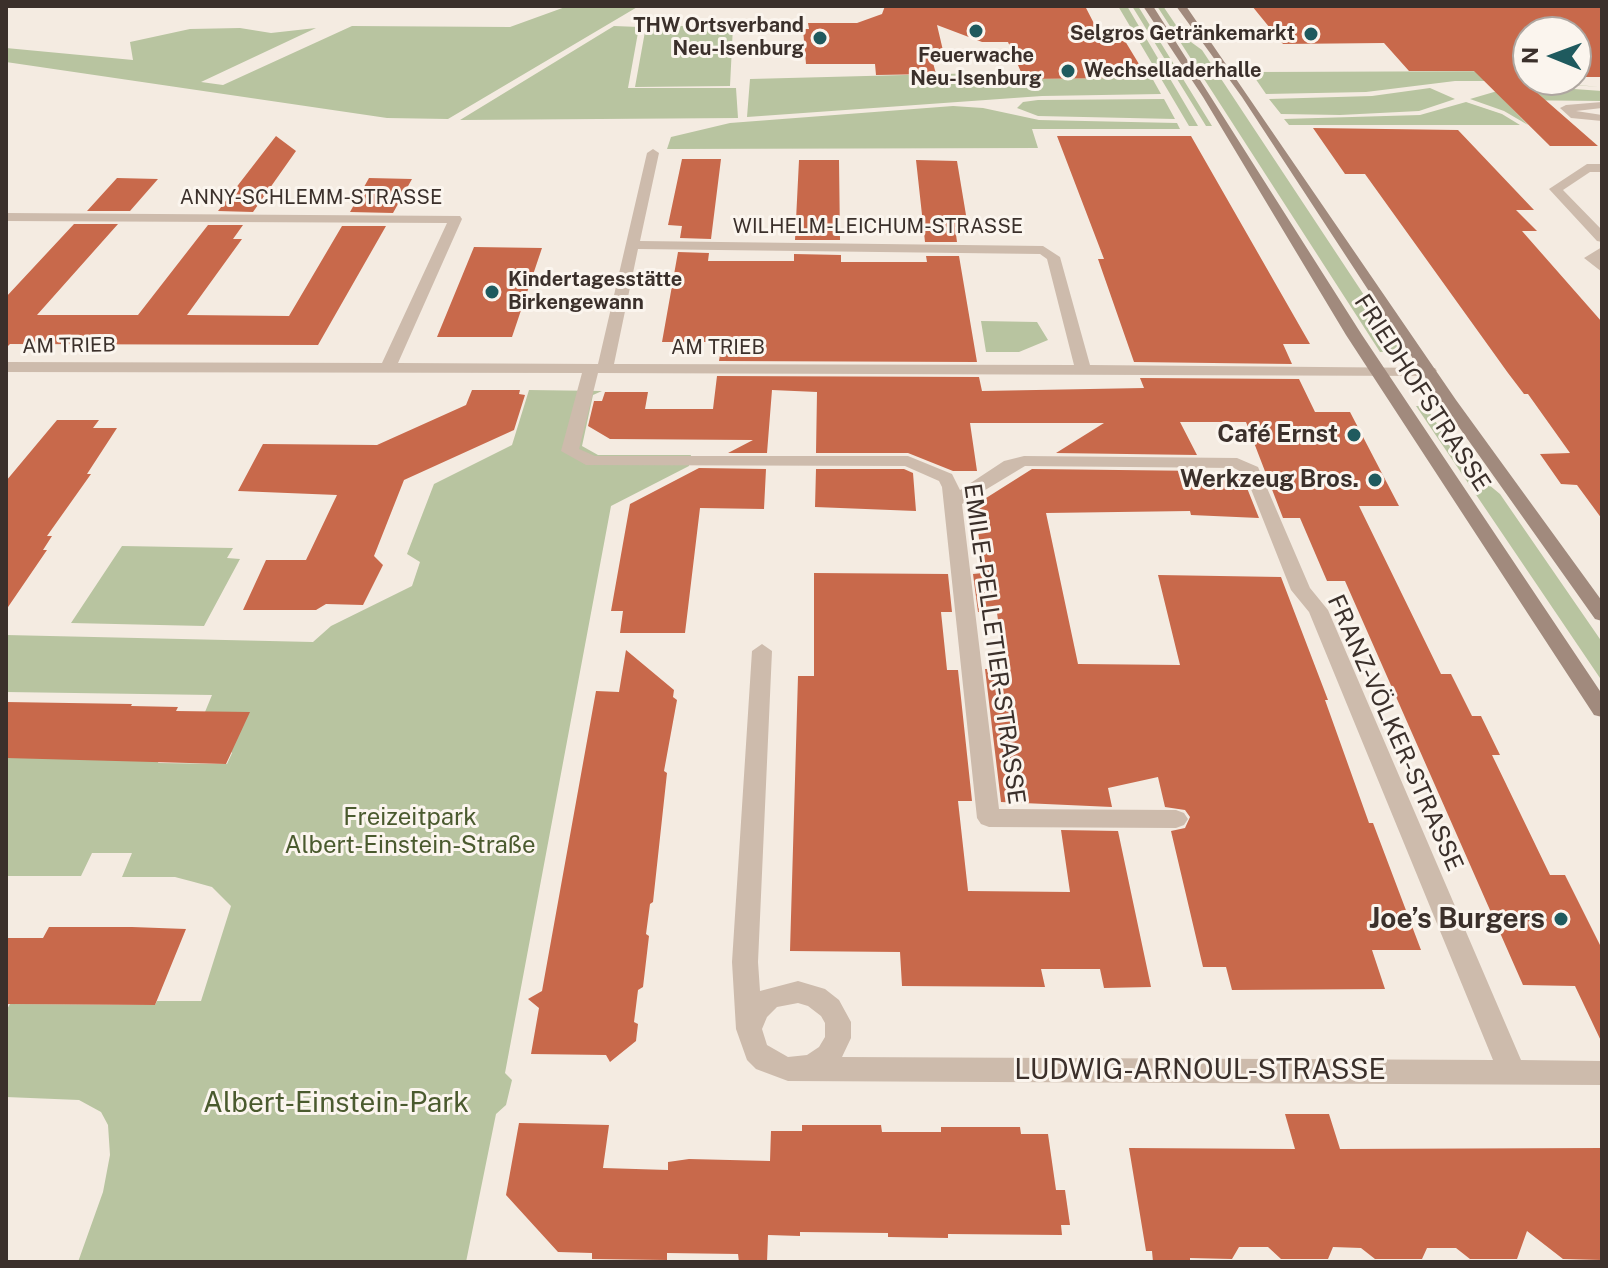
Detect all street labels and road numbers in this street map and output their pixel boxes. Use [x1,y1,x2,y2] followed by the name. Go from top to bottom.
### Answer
[180,186,442,210] street label: ANNY-SCHLEMM-STRASSE
[733,215,1023,239] street label: WILHELM-LEICHUM-STRASSE
[1348,289,1496,497] street label: FRIEDHOFSTRASSE
[22,333,116,359] street label: AM TRIEB
[671,336,765,360] street label: AM TRIEB
[957,482,1031,806] street label: EMILE-PELLETIER-STRASSE
[1321,590,1469,876] street label: FRANZ-VÖLKER-STRASSE
[1014,1053,1386,1087] street label: LUDWIG-ARNOUL-STRASSE

